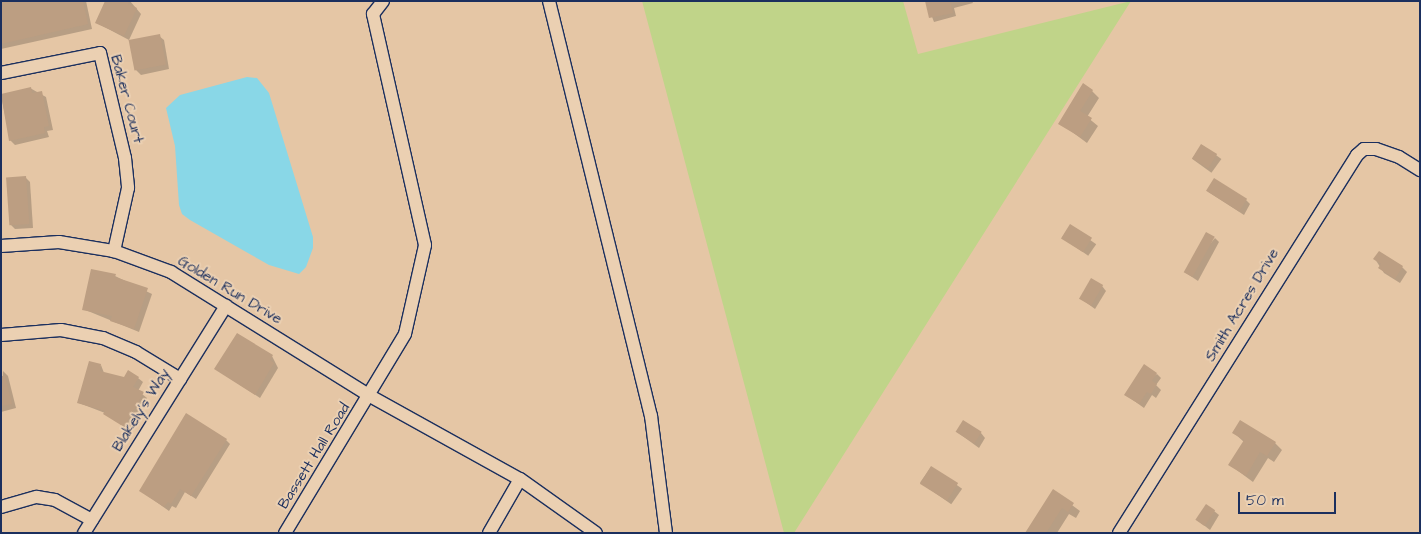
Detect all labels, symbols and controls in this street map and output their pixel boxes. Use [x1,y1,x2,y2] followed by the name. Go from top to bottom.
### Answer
[107,53,147,145] street label: Baker Court
[1201,245,1283,365] street label: Smith Acres Drive
[175,252,285,328] street label: Golden Run Drive
[108,365,174,455] street label: Blakely's Way
[274,400,354,512] street label: Bassett Hall Road
[1241,482,1338,514] scale bar
[1246,490,1284,511] text: 50 m

